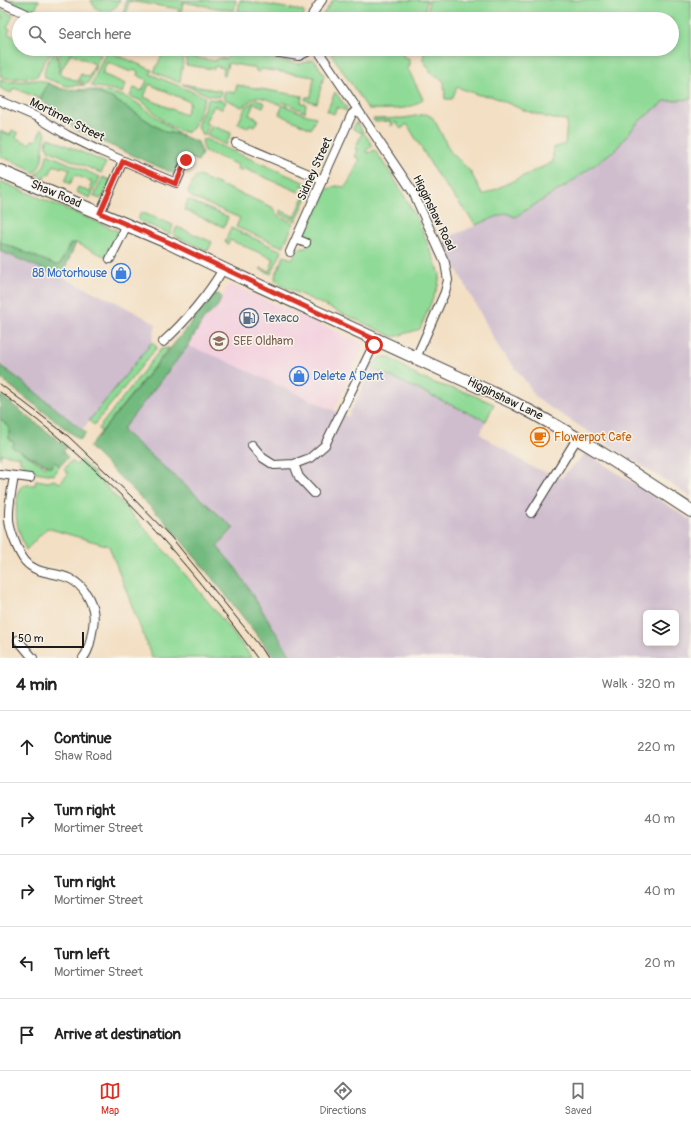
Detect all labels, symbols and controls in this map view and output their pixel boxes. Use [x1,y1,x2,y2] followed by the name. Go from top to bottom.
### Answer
[12,12,679,56] search box
[26,23,48,45] icon: search
[58,25,131,44] text: Search here
[27,95,107,145] street label: Mortimer Street
[294,135,336,203] street label: Sidney Street
[177,151,195,169] route end
[409,173,459,253] street label: Higginshaw Road
[28,177,84,211] street label: Shaw Road
[110,262,132,284] shop icon: 88 Motorhouse
[32,266,107,281] place label: 88 Motorhouse
[238,307,260,329] fuel station icon: Texaco
[263,311,300,326] place label: Texaco
[208,330,230,352] school or university icon: SEE Oldham
[233,334,294,349] place label: SEE Oldham
[365,336,383,354] route start
[288,365,310,387] shop icon: Delete A Dent
[313,369,384,384] place label: Delete A Dent
[465,374,545,424] street label: Higginshaw Lane
[529,426,551,448] cafe icon: Flowerpot Cafe
[554,430,631,445] place label: Flowerpot Cafe
[643,610,679,646] map controls
[643,610,679,646] button: layers
[12,630,84,649] scale bar
[18,632,44,645] text: 50 m
[16,674,57,695] text: 4 min
[602,676,675,692] text: Walk · 320 m
[54,729,112,748] text: Continue
[16,736,38,758] icon: ahead
[637,739,675,755] text: 220 m
[54,748,112,764] text: Shaw Road
[54,801,115,820] text: Turn right
[16,808,38,830] icon: right
[644,811,675,827] text: 40 m
[54,820,143,836] text: Mortimer Street
[54,873,115,892] text: Turn right
[16,880,38,902] icon: right
[644,883,675,899] text: 40 m
[54,892,143,908] text: Mortimer Street
[54,945,110,964] text: Turn left
[16,952,38,974] icon: left
[644,955,675,971] text: 20 m
[54,964,143,980] text: Mortimer Street
[16,1024,38,1046] icon: arrive
[54,1025,181,1044] text: Arrive at destination
[99,1080,121,1117] tab: Map
[319,1080,366,1117] tab: Directions
[565,1080,592,1117] tab: Saved

